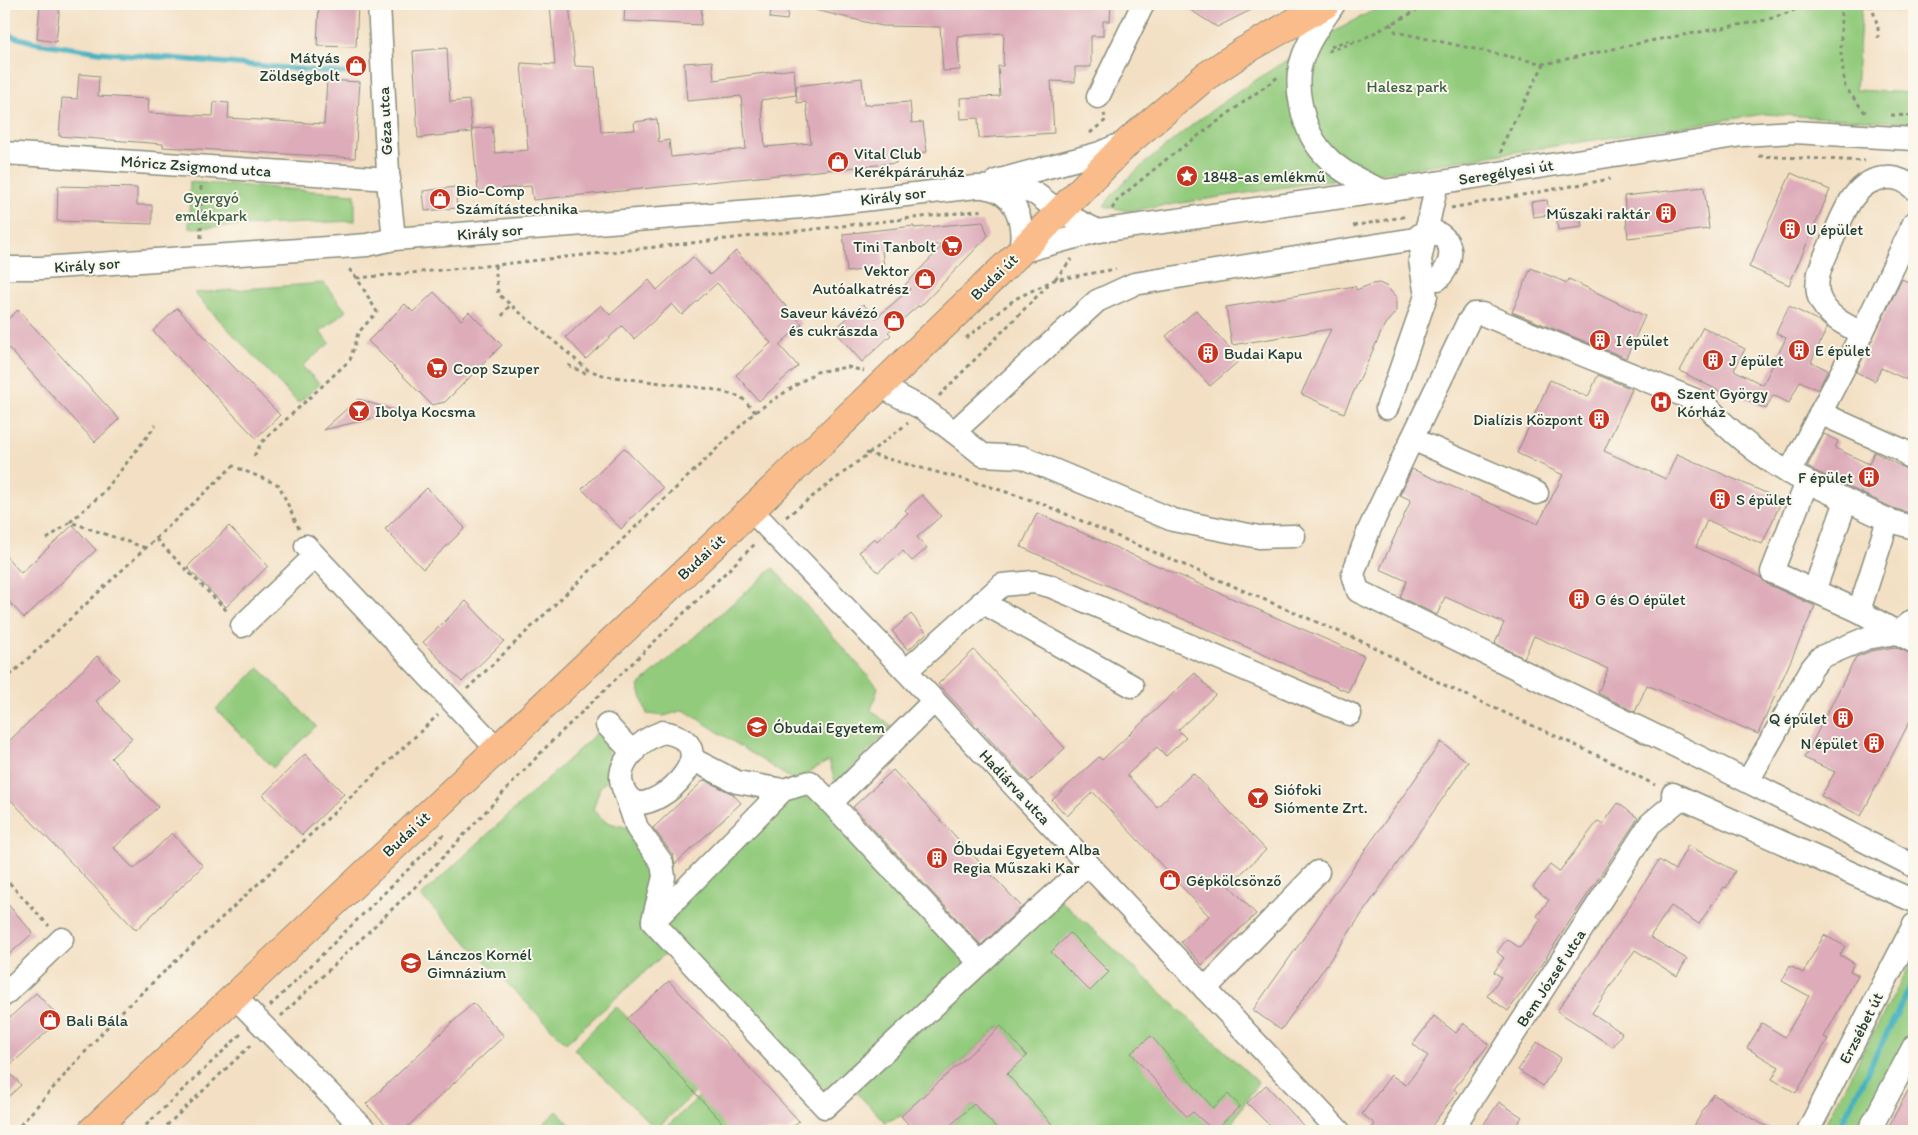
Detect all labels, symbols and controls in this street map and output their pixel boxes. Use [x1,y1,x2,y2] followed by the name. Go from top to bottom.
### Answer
[260,48,340,85] place label: Mátyás Zöldségbolt
[344,54,368,78] shop icon: Mátyás Zöldségbolt
[1367,77,1448,96] park label: Halesz park
[374,86,396,156] street label: Géza utca
[854,144,965,181] place label: Vital Club Kerékpáráruház
[826,150,850,174] shop icon: Vital Club Kerékpáráruház
[120,151,272,181] street label: Móricz Zsigmond utca
[1457,155,1555,189] street label: Seregélyesi út
[1175,164,1199,188] place icon: 1848-as emlékmű
[1203,167,1326,186] place label: 1848-as emlékmű
[456,181,579,218] place label: Bio-Comp Számítástechnika
[859,183,927,209] street label: Király sor
[428,187,452,211] shop icon: Bio-Comp Számítástechnika
[175,188,248,225] park label: Gyergyó emlékpark
[1654,201,1678,225] building icon: Műszaki raktár
[1546,204,1651,223] place label: Műszaki raktár
[1778,217,1802,241] building icon: U épület
[456,220,524,244] street label: Király sor
[1806,220,1863,239] place label: U épület
[940,234,964,258] supermarket icon: Tini Tanbolt
[853,237,936,256] place label: Tini Tanbolt
[966,250,1022,304] street label: Budai út
[53,253,121,277] street label: Király sor
[813,261,910,298] place label: Vektor Autóalkatrész
[913,267,937,291] shop icon: Vektor Autóalkatrész
[780,303,879,340] place label: Saveur kávézó és cukrászda
[882,309,906,333] shop icon: Saveur kávézó és cukrászda
[1588,328,1612,352] building icon: I épület
[1616,331,1669,350] place label: I épület
[1787,338,1811,362] building icon: E épület
[1196,341,1220,365] building icon: Budai Kapu
[1815,341,1871,360] place label: E épület
[1224,344,1303,363] place label: Budai Kapu
[1701,348,1725,372] building icon: J épület
[1729,351,1784,370] place label: J épület
[425,356,449,380] supermarket icon: Coop Szuper
[453,359,540,378] place label: Coop Szuper
[1677,384,1768,421] place label: Szent György Kórház
[1649,390,1673,414] hospital icon: Szent György Kórház
[347,399,371,423] bar icon: Ibolya Kocsma
[375,402,476,421] place label: Ibolya Kocsma
[1587,407,1611,431] building icon: Dialízis Központ
[1473,410,1583,429] place label: Dialízis Központ
[1857,465,1881,489] building icon: F épület
[1798,468,1853,487] place label: F épület
[1708,487,1732,511] building icon: S épület
[1736,490,1792,509] place label: S épület
[673,530,729,584] street label: Budai út
[1567,587,1591,611] building icon: G és O épület
[1595,590,1686,609] place label: G és O épület
[1831,706,1855,730] building icon: Q épület
[1769,709,1827,728] place label: Q épület
[745,715,769,739] school or university icon: Óbudai Egyetem
[773,718,886,737] place label: Óbudai Egyetem
[1862,731,1886,755] building icon: N épület
[1800,734,1858,753] place label: N épület
[975,745,1055,829] street label: Hadiárva utca
[1274,780,1368,817] place label: Siófoki Siómente Zrt.
[1246,786,1270,810] bar icon: Siófoki Siómente Zrt.
[378,807,434,861] street label: Budai út
[953,840,1101,877] place label: Óbudai Egyetem Alba Regia Műszaki Kar
[925,846,949,870] building icon: Óbudai Egyetem Alba Regia Műszaki Kar
[1158,868,1182,892] shop icon: Gépkölcsönző
[1186,871,1282,890] place label: Gépkölcsönző
[1512,925,1590,1031] street label: Bem József utca
[427,945,532,982] place label: Lánczos Kornél Gimnázium
[399,951,423,975] school or university icon: Lánczos Kornél Gimnázium
[1835,989,1887,1067] street label: Erzsébet út
[38,1008,62,1032] shop icon: Bali Bála
[66,1011,129,1030] place label: Bali Bála

